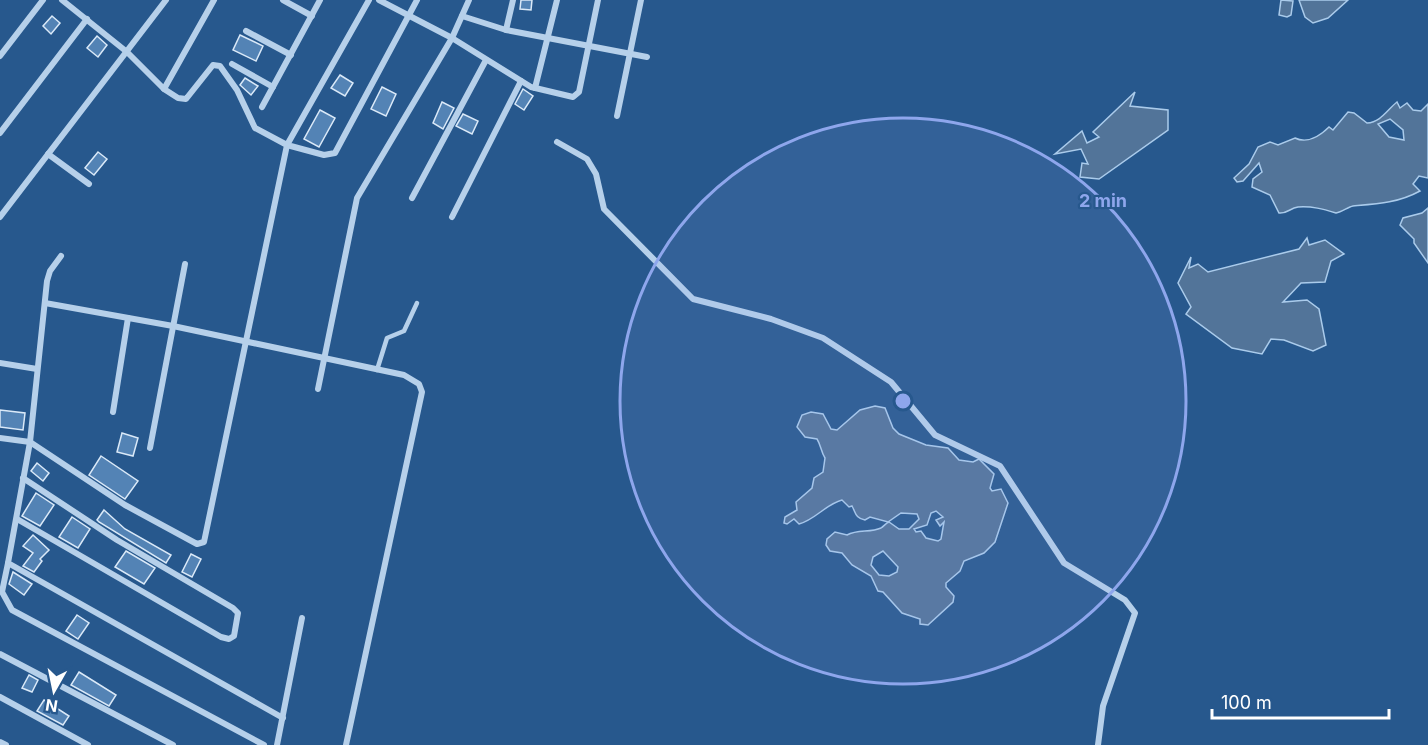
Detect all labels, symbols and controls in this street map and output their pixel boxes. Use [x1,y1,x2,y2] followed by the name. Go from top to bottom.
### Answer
[1079,190,1127,211] text: 2 min
[893,391,913,411] centre of rings
[24,661,84,721] north arrow
[1212,682,1389,720] scale bar
[1221,692,1272,713] text: 100 m
[44,695,59,717] text: N

